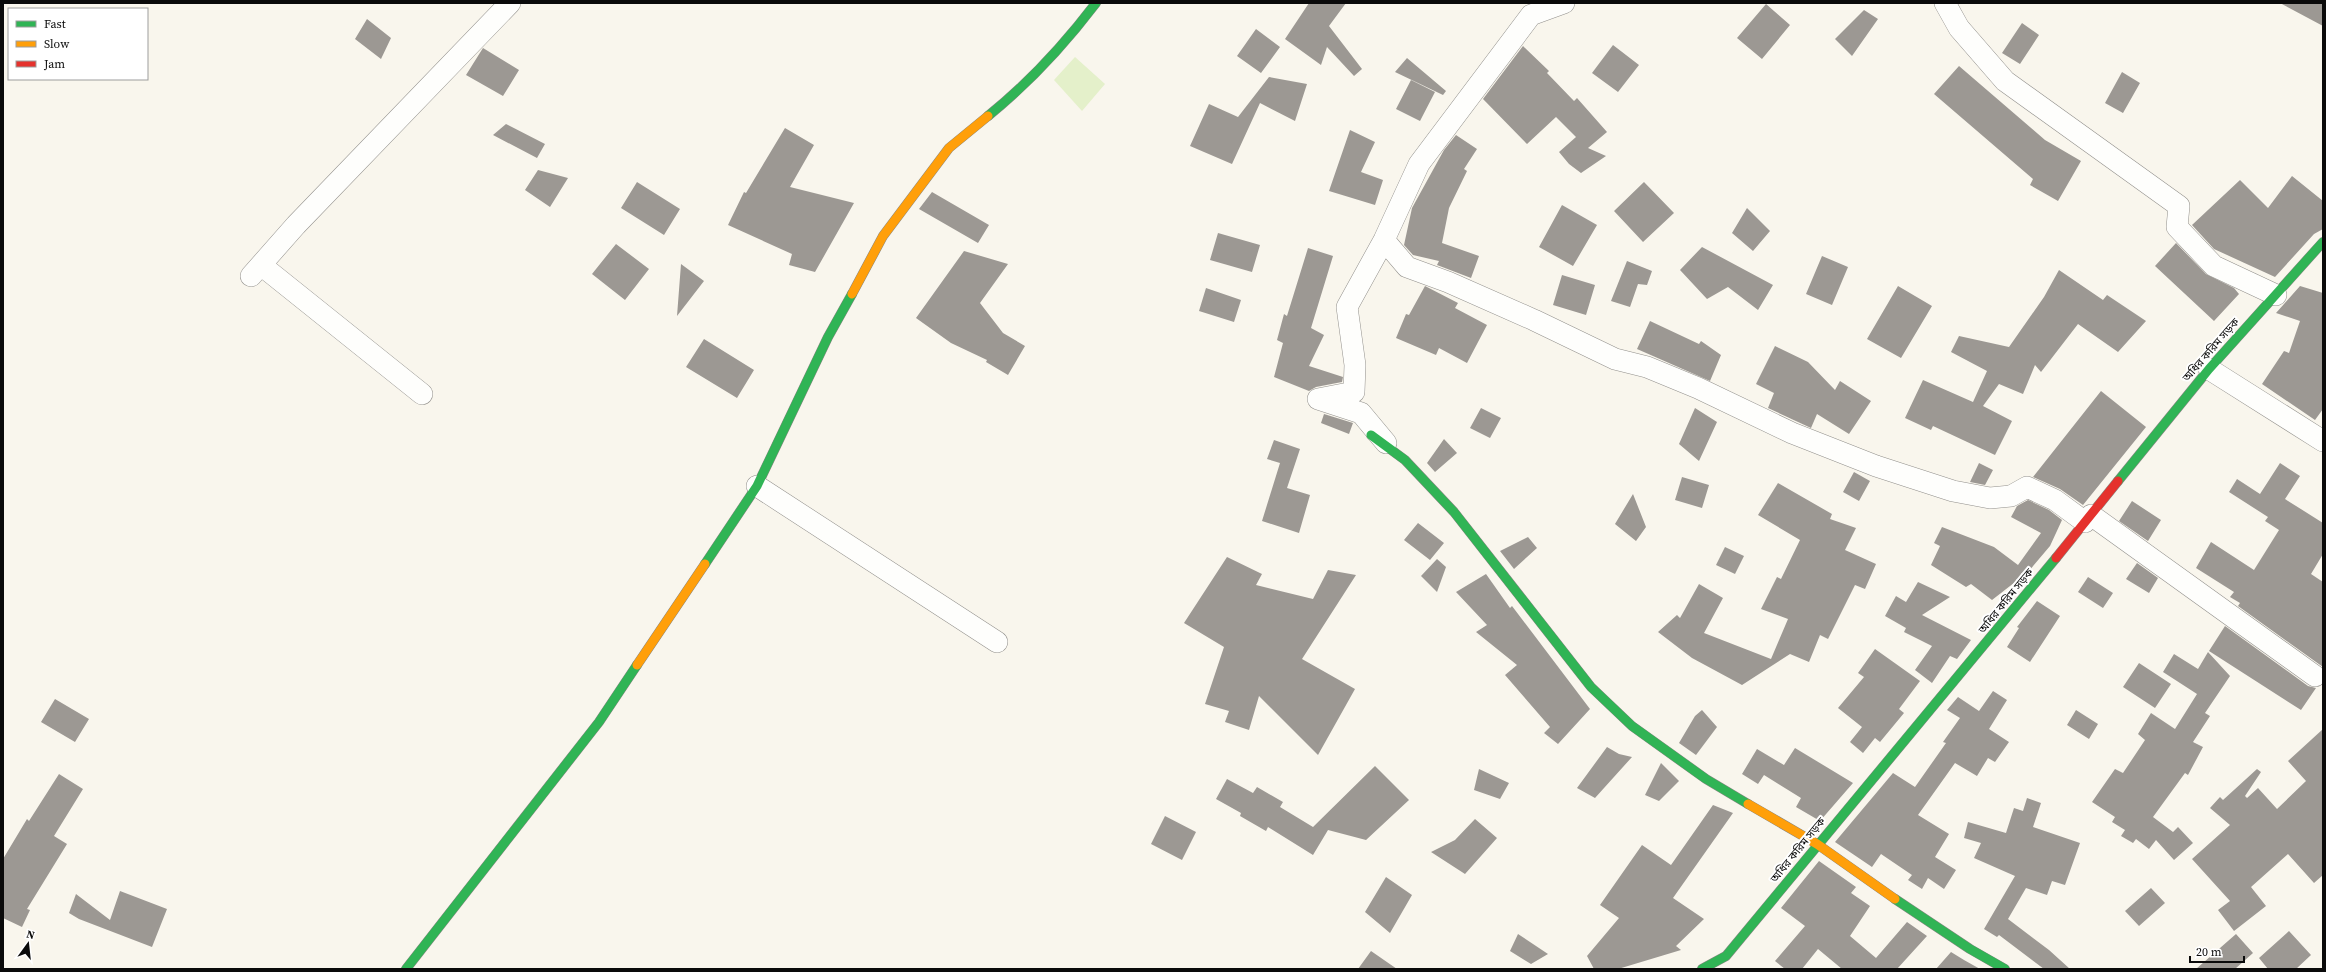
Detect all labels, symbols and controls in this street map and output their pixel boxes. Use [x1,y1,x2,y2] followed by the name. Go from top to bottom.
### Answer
[8,8,148,80] legend
[44,16,66,32] text: Fast
[44,36,70,52] text: Slow
[43,56,65,72] text: Jam
[2179,315,2243,386] street label: অধির করিম সড়ক
[1974,565,2037,637] street label: অধির করিম সড়ক
[1766,814,1829,886] street label: অধির করিম সড়ক
[8,924,48,964] north arrow
[25,927,36,943] text: N
[2190,938,2244,964] scale bar
[2196,944,2222,960] text: 20 m

